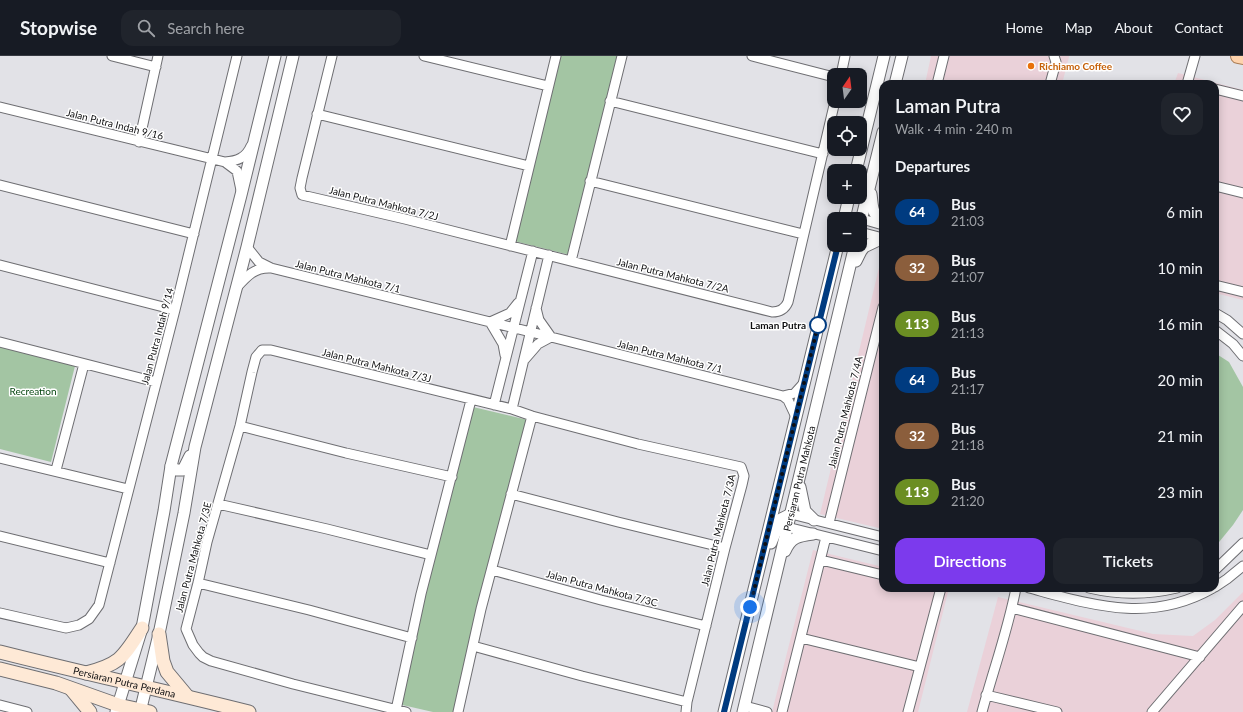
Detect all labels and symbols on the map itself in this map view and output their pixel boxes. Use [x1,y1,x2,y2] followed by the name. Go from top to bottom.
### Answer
[1039,60,1113,72] place label: Richiamo Coffee
[1026,61,1036,71] marker: Richiamo Coffee
[827,68,867,108] north arrow
[65,106,165,142] street label: Jalan Putra Indah 9/16
[328,184,440,222] street label: Jalan Putra Mahkota 7/2J
[616,255,730,295] street label: Jalan Putra Mahkota 7/2A
[294,257,402,295] street label: Jalan Putra Mahkota 7/1
[138,286,176,386] street label: Jalan Putra Indah 9/14
[809,316,827,334] marker: Laman Putra
[750,319,806,331] place label: Laman Putra
[616,337,724,375] street label: Jalan Putra Mahkota 7/1
[321,346,433,384] street label: Jalan Putra Mahkota 7/3J
[825,355,865,469] street label: Jalan Putra Mahkota 7/4A
[9,385,57,397] park label: Recreation
[781,425,817,533] street label: Persiaran Putra Mahkota
[698,473,738,587] street label: Jalan Putra Mahkota 7/3A
[172,500,214,613] street label: Jalan Putra Mahkota 7/3E
[545,567,659,609] street label: Jalan Putra Mahkota 7/3C
[740,597,760,617] your location
[72,664,177,700] street label: Persiaran Putra Perdana

